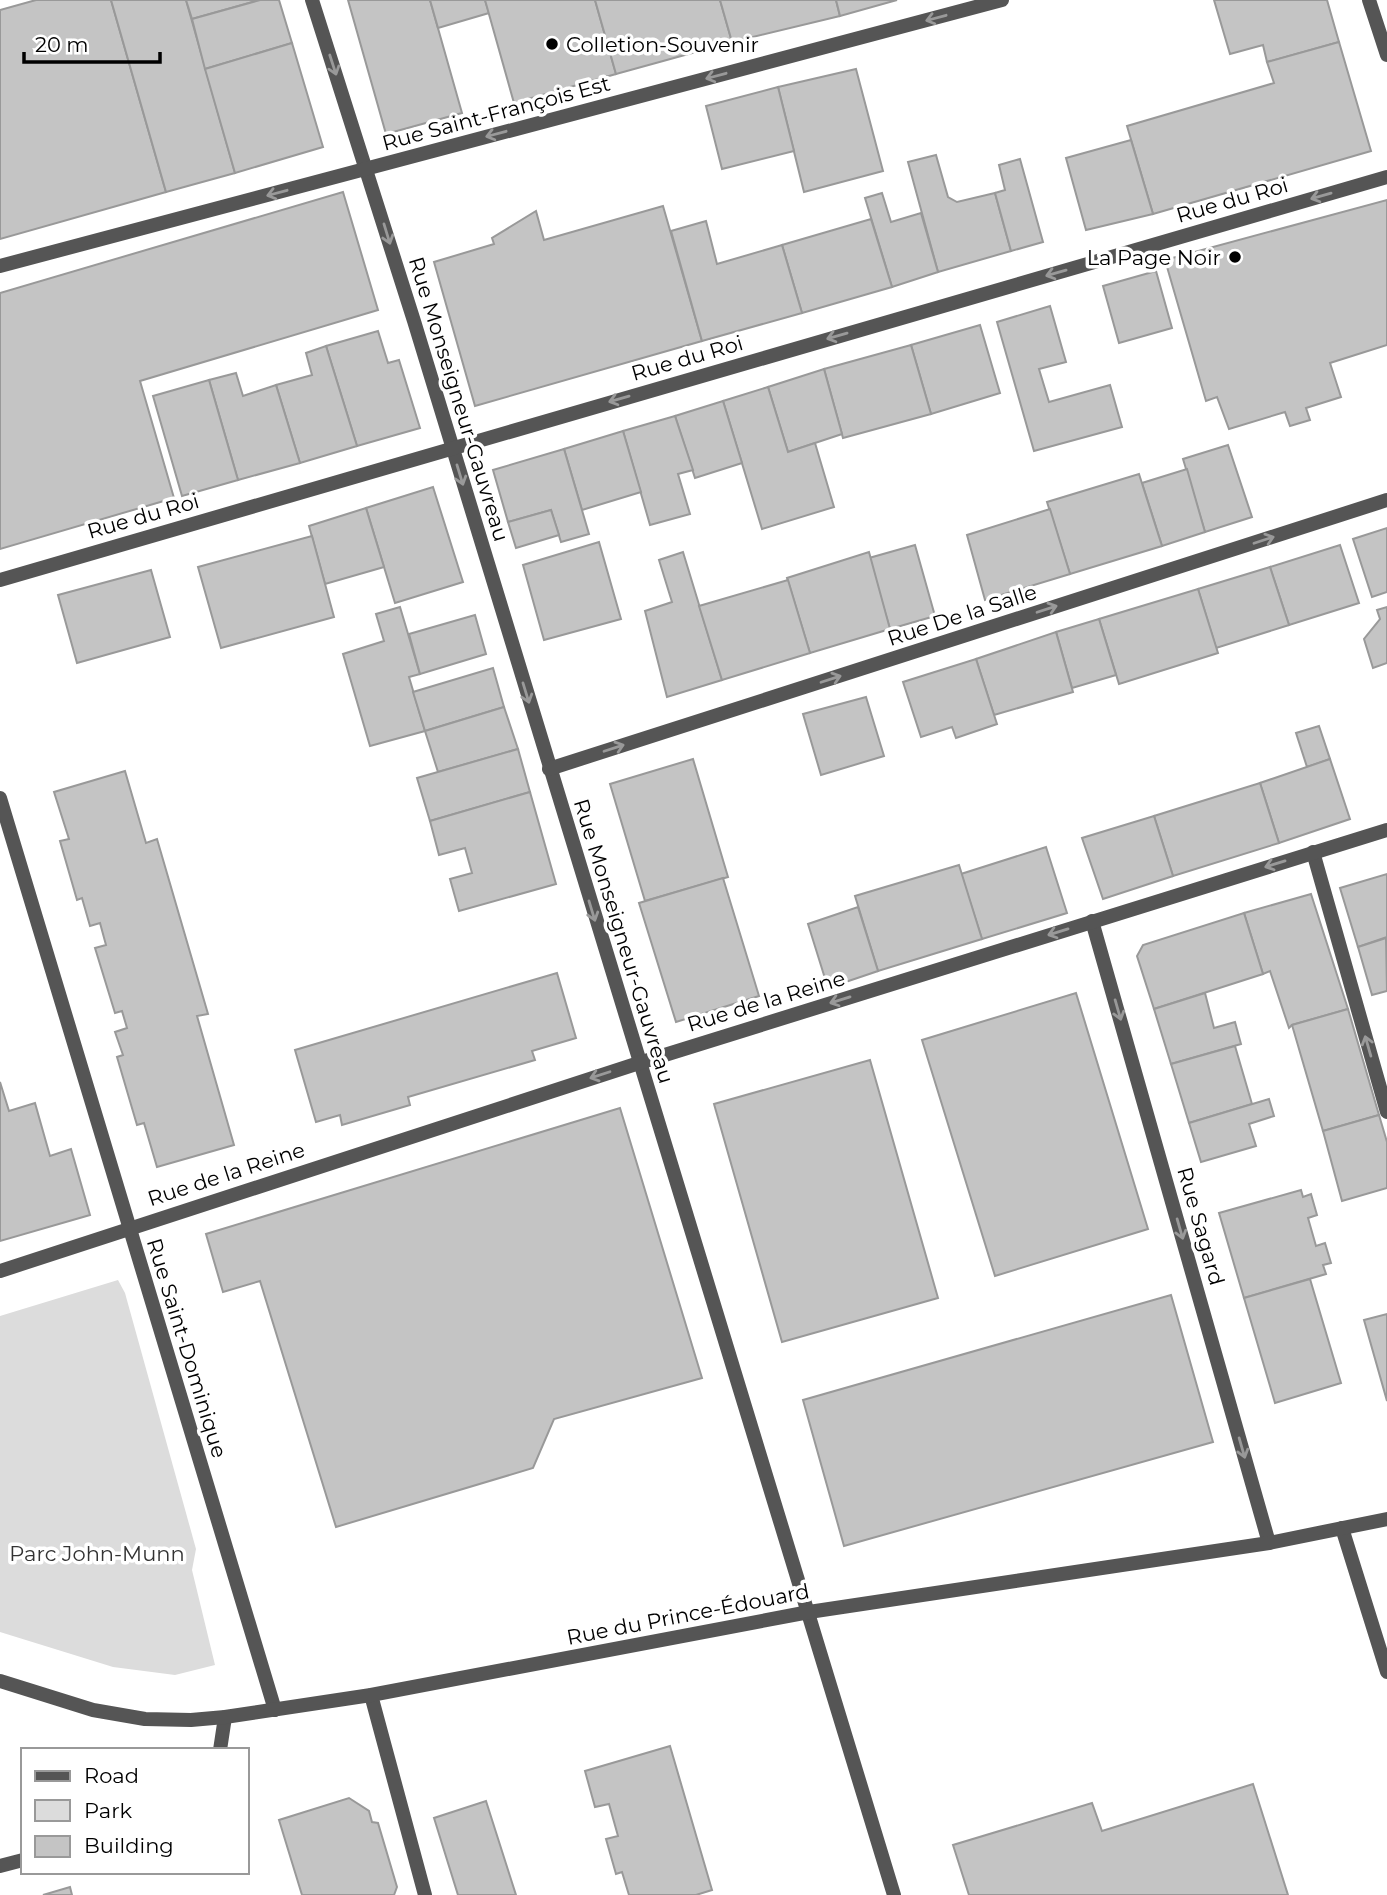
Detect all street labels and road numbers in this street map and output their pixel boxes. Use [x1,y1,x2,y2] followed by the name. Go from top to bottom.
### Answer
[379,71,613,155] street label: Rue Saint-François Est
[1173,172,1291,228] street label: Rue du Roi
[404,254,514,544] street label: Rue Monseigneur-Gauvreau
[628,330,746,386] street label: Rue du Roi
[84,488,202,544] street label: Rue du Roi
[884,579,1040,651] street label: Rue De la Salle
[569,796,679,1086] street label: Rue Monseigneur-Gauvreau
[684,965,848,1037] street label: Rue de la Reine
[144,1137,308,1211] street label: Rue de la Reine
[1172,1164,1230,1288] street label: Rue Sagard
[142,1235,232,1461] street label: Rue Saint-Dominique
[564,1578,812,1650] street label: Rue du Prince-Édouard

